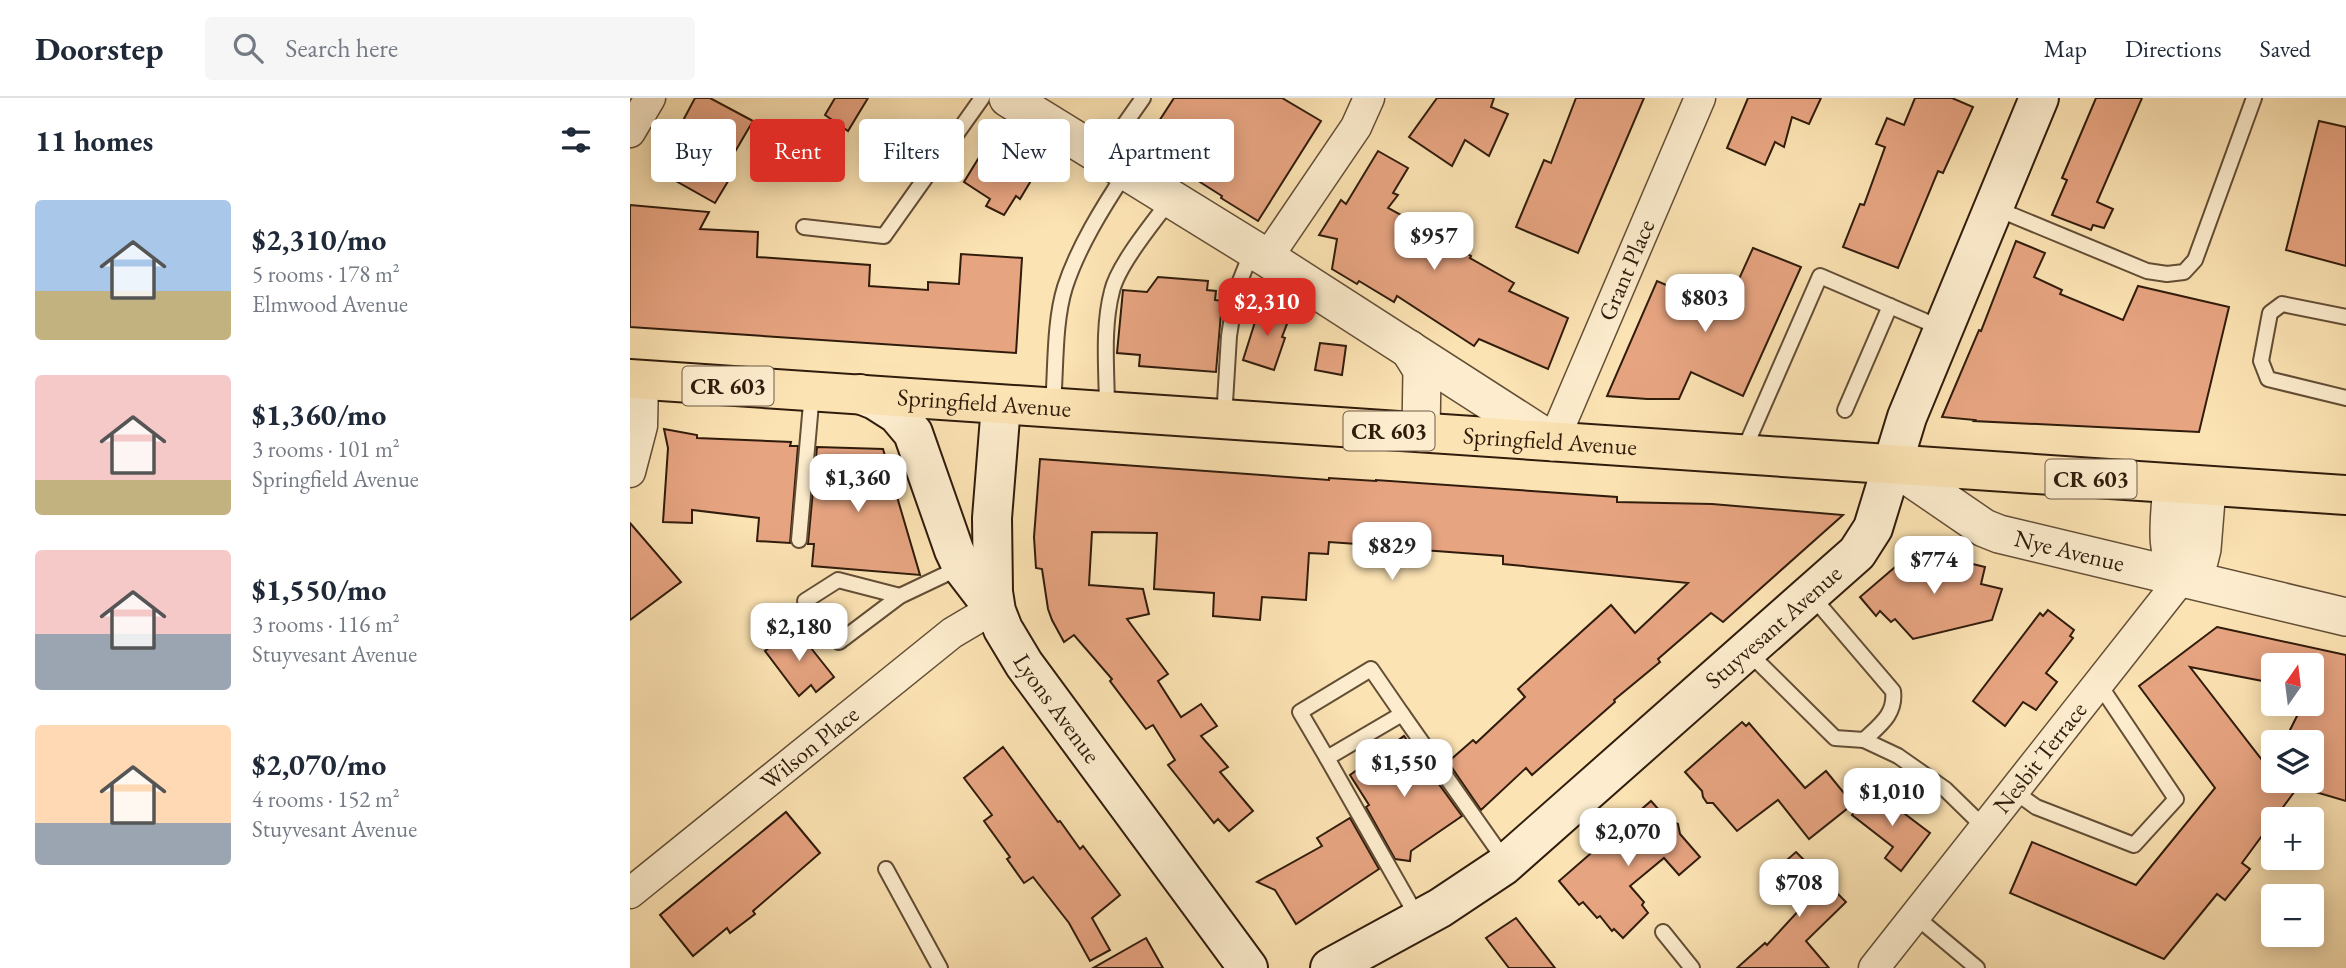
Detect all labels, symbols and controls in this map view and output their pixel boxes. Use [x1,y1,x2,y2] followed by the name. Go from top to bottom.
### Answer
[205,17,695,80] search box
[35,27,163,70] text: Doorstep
[229,29,267,67] icon: search
[285,31,398,65] text: Search here
[2044,33,2087,64] text: Map
[2125,33,2222,64] text: Directions
[2260,33,2311,64] text: Saved
[651,119,736,182] chip: Buy
[750,119,845,182] chip: Rent
[859,119,964,182] chip: Filters
[978,119,1070,182] chip: New
[1084,119,1234,182] chip: Apartment
[35,121,153,160] text: 11 homes
[557,121,595,159] icon: filters
[1393,212,1475,272] pin: $957
[1591,214,1661,325] street label: Grant Place
[252,220,386,259] text: $2,310/mo
[1410,220,1458,250] text: $957
[91,228,175,312] icon: home
[252,259,400,289] text: 5 rooms · 178 m²
[1664,274,1746,334] pin: $803
[1210,278,1324,338] pin: $2,310
[1681,282,1729,312] text: $803
[1235,286,1299,316] text: $2,310
[252,289,408,319] text: Elmwood Avenue
[682,366,774,406] road number: CR 603
[896,381,1072,424] street label: Springfield Avenue
[252,395,386,434] text: $1,360/mo
[91,403,175,487] icon: home
[1344,412,1434,450] road number: CR 603
[1462,419,1638,462] street label: Springfield Avenue
[252,434,400,464] text: 3 rooms · 101 m²
[801,454,915,514] pin: $1,360
[2046,460,2136,498] road number: CR 603
[826,462,890,492] text: $1,360
[252,464,419,494] text: Springfield Avenue
[1351,522,1433,582] pin: $829
[2011,522,2128,578] street label: Nye Avenue
[1368,530,1416,560] text: $829
[1893,536,1975,596] pin: $774
[1910,544,1958,574] text: $774
[1698,558,1848,695] street label: Stuyvesant Avenue
[252,570,386,609] text: $1,550/mo
[91,578,175,662] icon: home
[742,603,856,663] pin: $2,180
[252,609,400,639] text: 3 rooms · 116 m²
[767,611,831,641] text: $2,180
[252,639,417,669] text: Stuyvesant Avenue
[1006,648,1108,769] street label: Lyons Avenue
[2261,653,2324,716] north arrow
[2261,653,2324,947] map controls
[1986,695,2093,820] street label: Nesbit Terrace
[754,698,865,796] street label: Wilson Place
[2261,730,2324,793] button: layers
[1347,740,1461,799] pin: $1,550
[252,745,386,784] text: $2,070/mo
[1372,747,1436,777] text: $1,550
[91,753,175,837] icon: home
[1835,768,1949,828] pin: $1,010
[1860,776,1924,806] text: $1,010
[252,784,400,814] text: 4 rooms · 152 m²
[2261,807,2324,870] button: +
[1571,808,1685,868] pin: $2,070
[252,814,417,844] text: Stuyvesant Avenue
[1596,816,1660,846] text: $2,070
[1758,860,1840,919] pin: $708
[1775,867,1823,897] text: $708
[2261,884,2324,947] button: −

